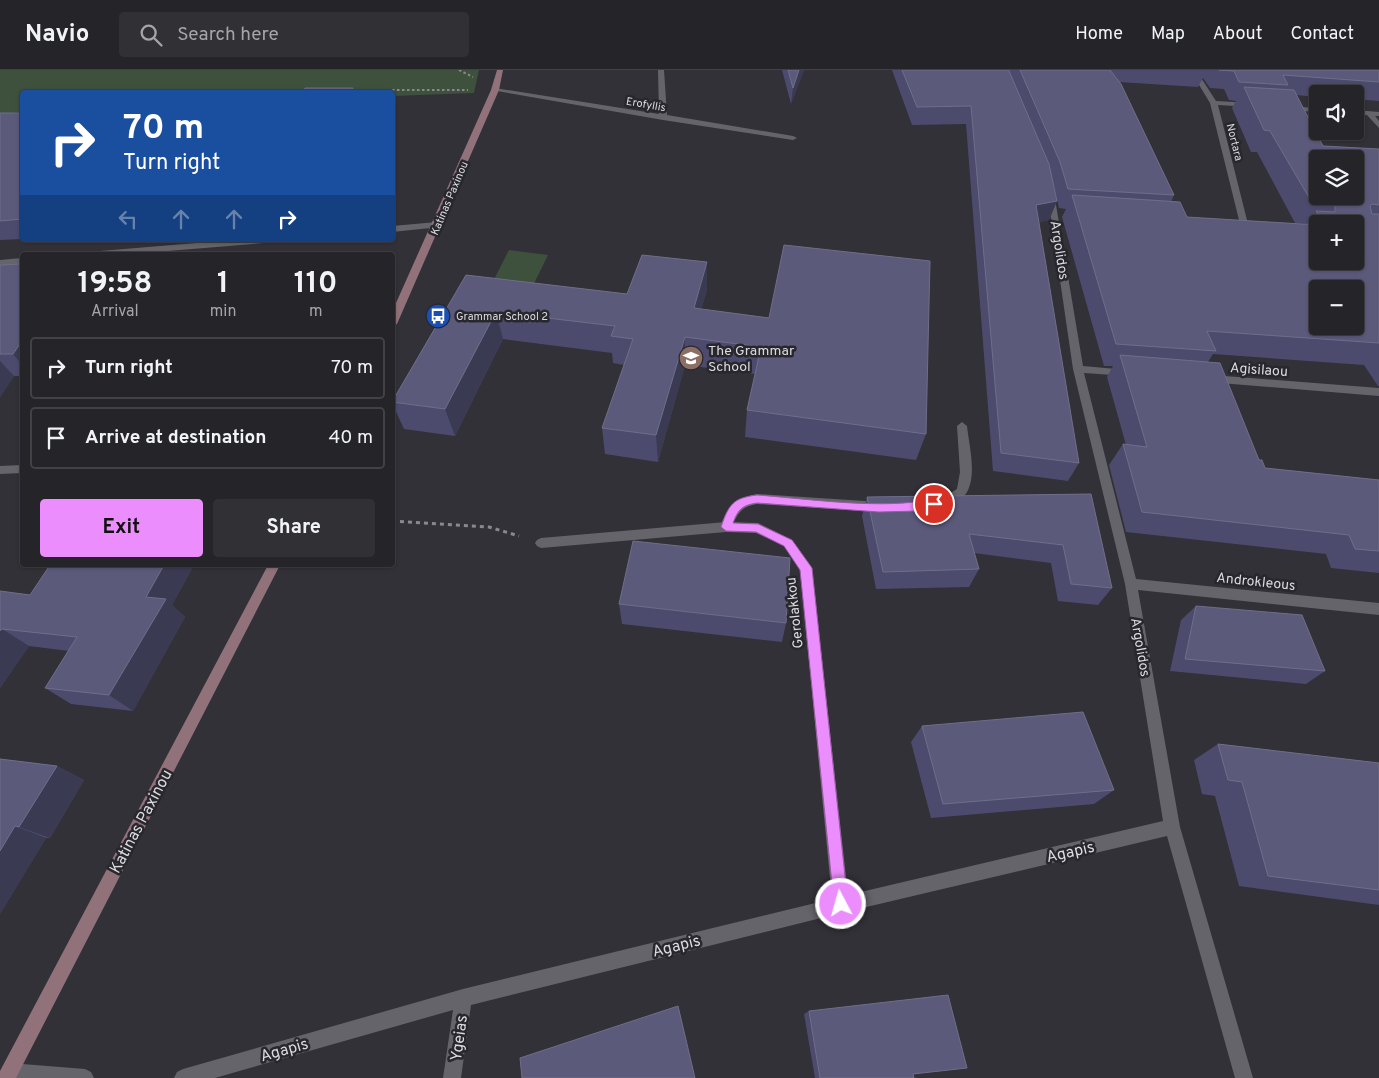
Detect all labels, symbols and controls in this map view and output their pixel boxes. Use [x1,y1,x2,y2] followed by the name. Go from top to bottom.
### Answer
[119,12,469,57] search box
[25,20,89,50] text: Navio
[137,21,165,49] icon: search
[177,23,279,47] text: Search here
[1075,23,1123,46] text: Home
[1151,23,1185,46] text: Map
[1213,23,1262,46] text: About
[1290,23,1354,46] text: Contact
[1309,85,1364,335] map controls
[1309,85,1364,140] button: sound
[625,95,667,115] street label: Erofyllis
[123,107,204,151] text: 70 m
[40,110,105,175] icon: right
[1223,122,1245,163] street label: Nortara
[123,150,220,177] text: Turn right
[1309,150,1364,205] button: layers
[428,159,472,238] street label: Katinas Paxinou
[114,205,142,233] icon: left
[167,205,195,233] icon: ahead
[220,205,248,233] icon: ahead
[273,205,301,233] icon: right
[1309,215,1364,270] button: +
[1045,219,1072,281] street label: Argolidos
[77,266,152,303] text: 19:58
[217,266,229,303] text: 1
[294,266,338,303] text: 110
[1309,280,1364,335] button: −
[91,302,139,322] text: Arrival
[210,302,236,322] text: min
[309,302,322,322] text: m
[425,303,451,329] bus stop icon: Grammar School 2
[456,310,548,324] place label: Grammar School 2
[708,343,795,376] place label: The Grammar School
[678,345,704,371] school or university icon: The Grammar School
[42,354,70,382] icon: right
[85,356,173,380] text: Turn right
[331,356,373,380] text: 70 m
[1229,360,1288,381] street label: Agisilaou
[42,424,70,452] icon: arrive
[85,426,266,450] text: Arrive at destination
[328,426,373,450] text: 40 m
[913,483,955,525] pin
[920,490,948,518] icon: arrive
[40,499,203,557] button: Exit
[213,499,375,557] button: Share
[1215,570,1296,595] street label: Androkleous
[783,576,808,649] street label: Gerolakkou
[1126,616,1153,678] street label: Argolidos
[106,766,178,877] street label: Katinas Paxinou
[1044,838,1097,868] street label: Agapis
[814,877,866,929] position arrow
[650,931,703,963] street label: Agapis
[447,1014,473,1063] street label: Ygeias
[258,1035,311,1067] street label: Agapis

